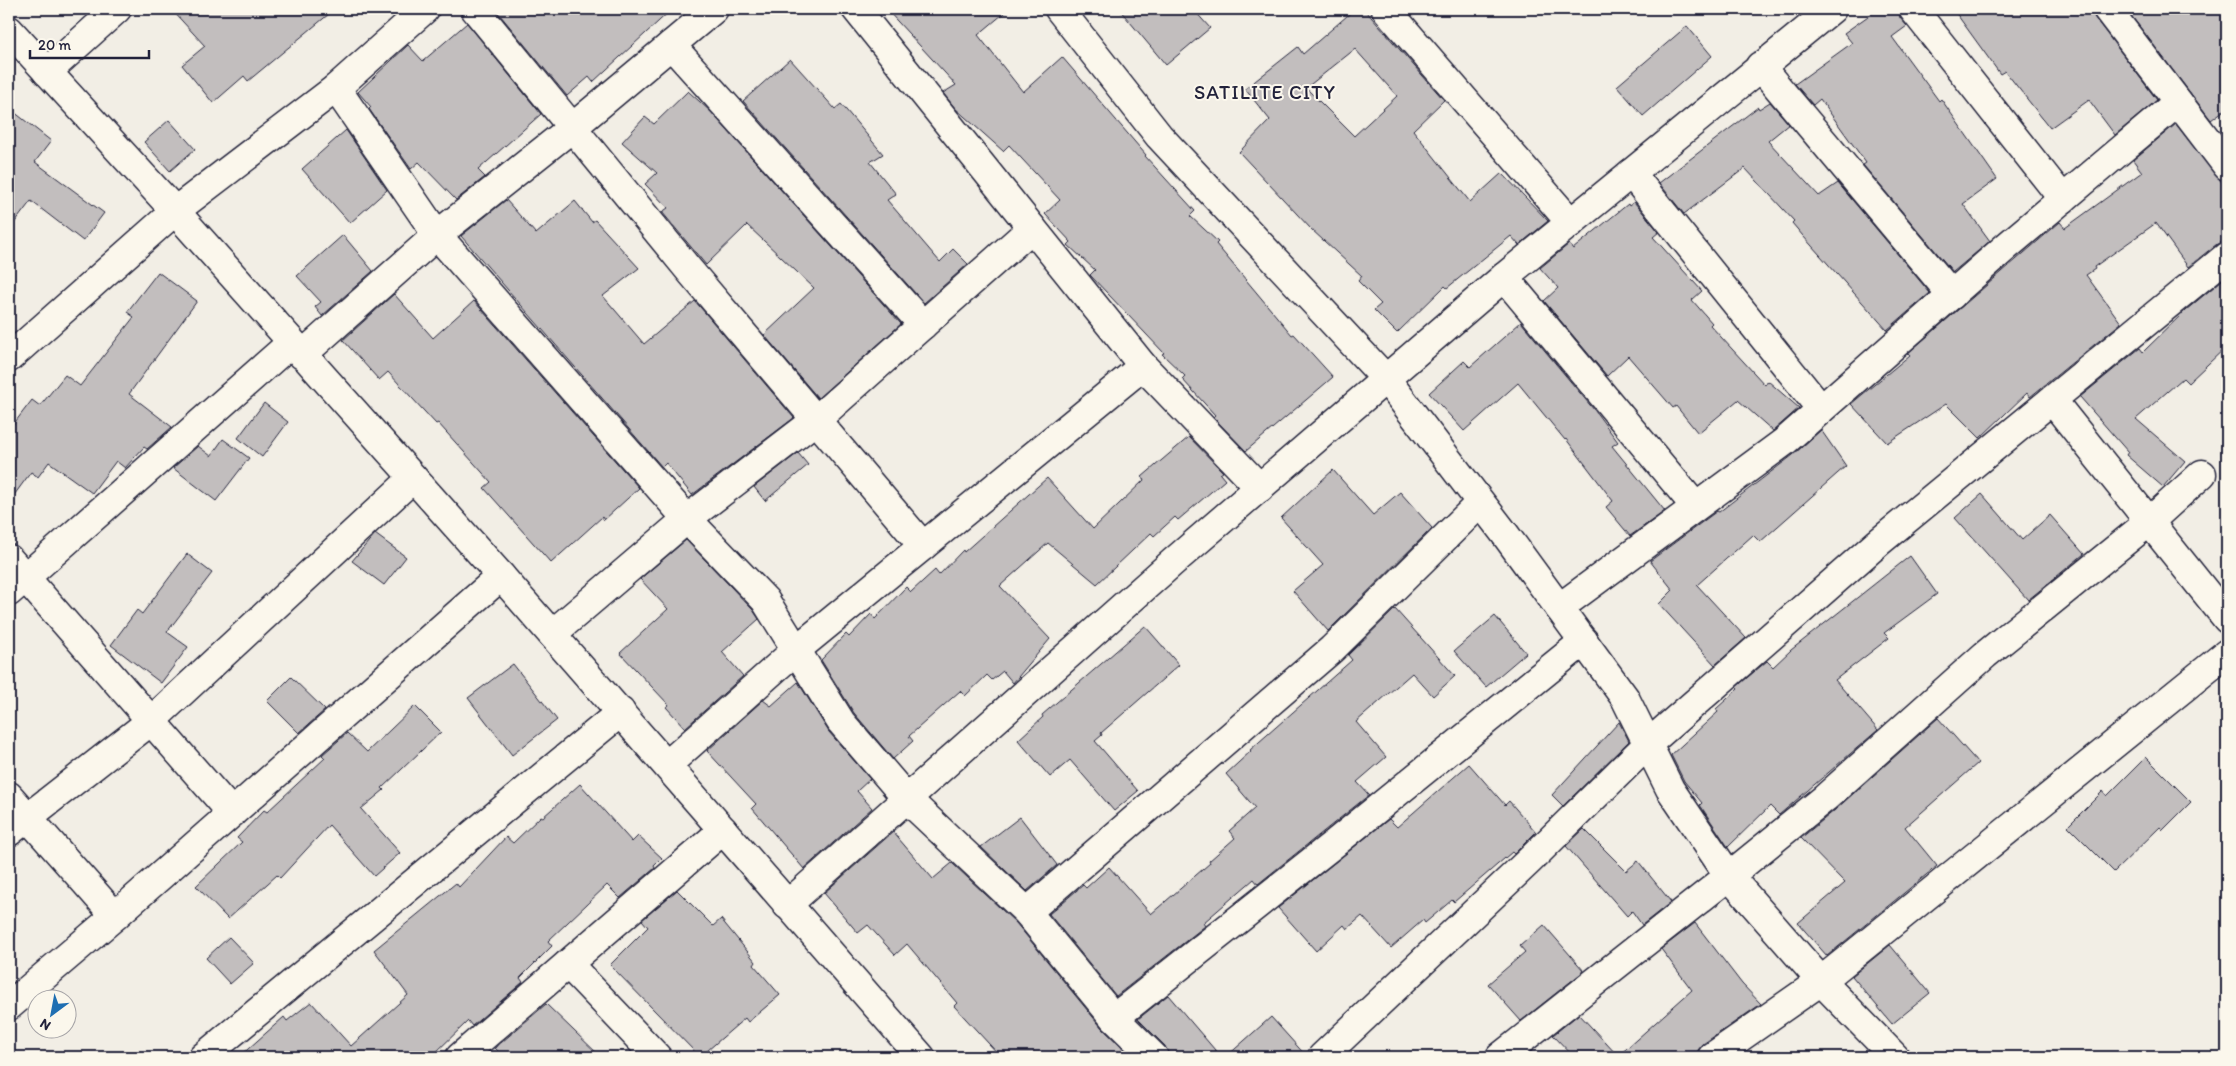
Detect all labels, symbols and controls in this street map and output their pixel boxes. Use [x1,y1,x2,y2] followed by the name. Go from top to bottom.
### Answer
[30,28,149,60] scale bar
[38,36,72,54] text: 20 m
[1194,80,1336,104] district label: SATILITE CITY
[28,988,78,1038] north arrow
[37,1015,54,1034] text: N

